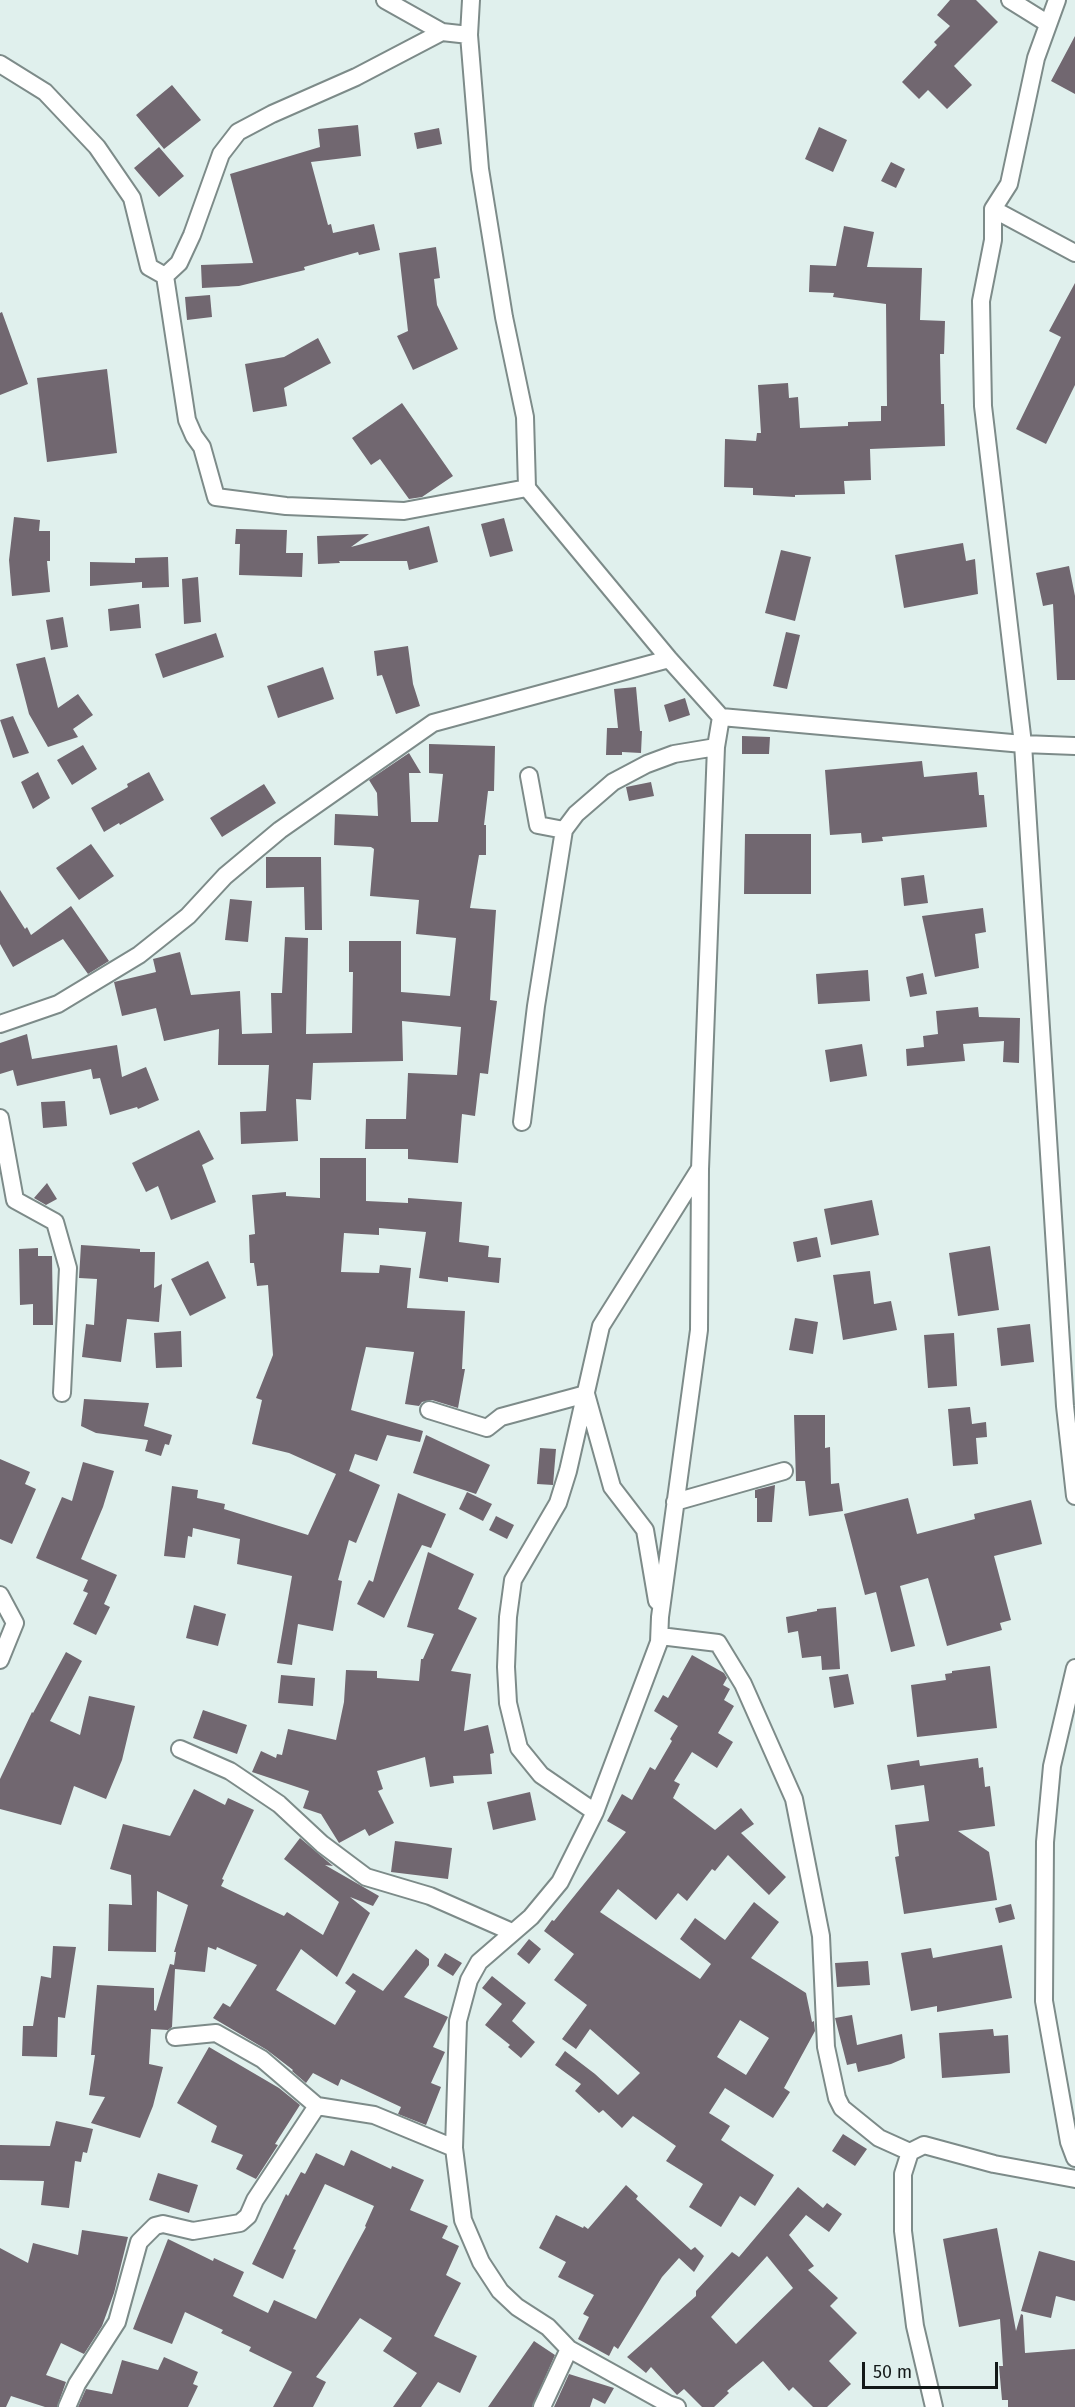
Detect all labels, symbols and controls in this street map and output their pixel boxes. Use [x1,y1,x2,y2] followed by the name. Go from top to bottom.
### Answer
[865,2350,1002,2388] scale bar
[873,2361,912,2383] text: 50 m

